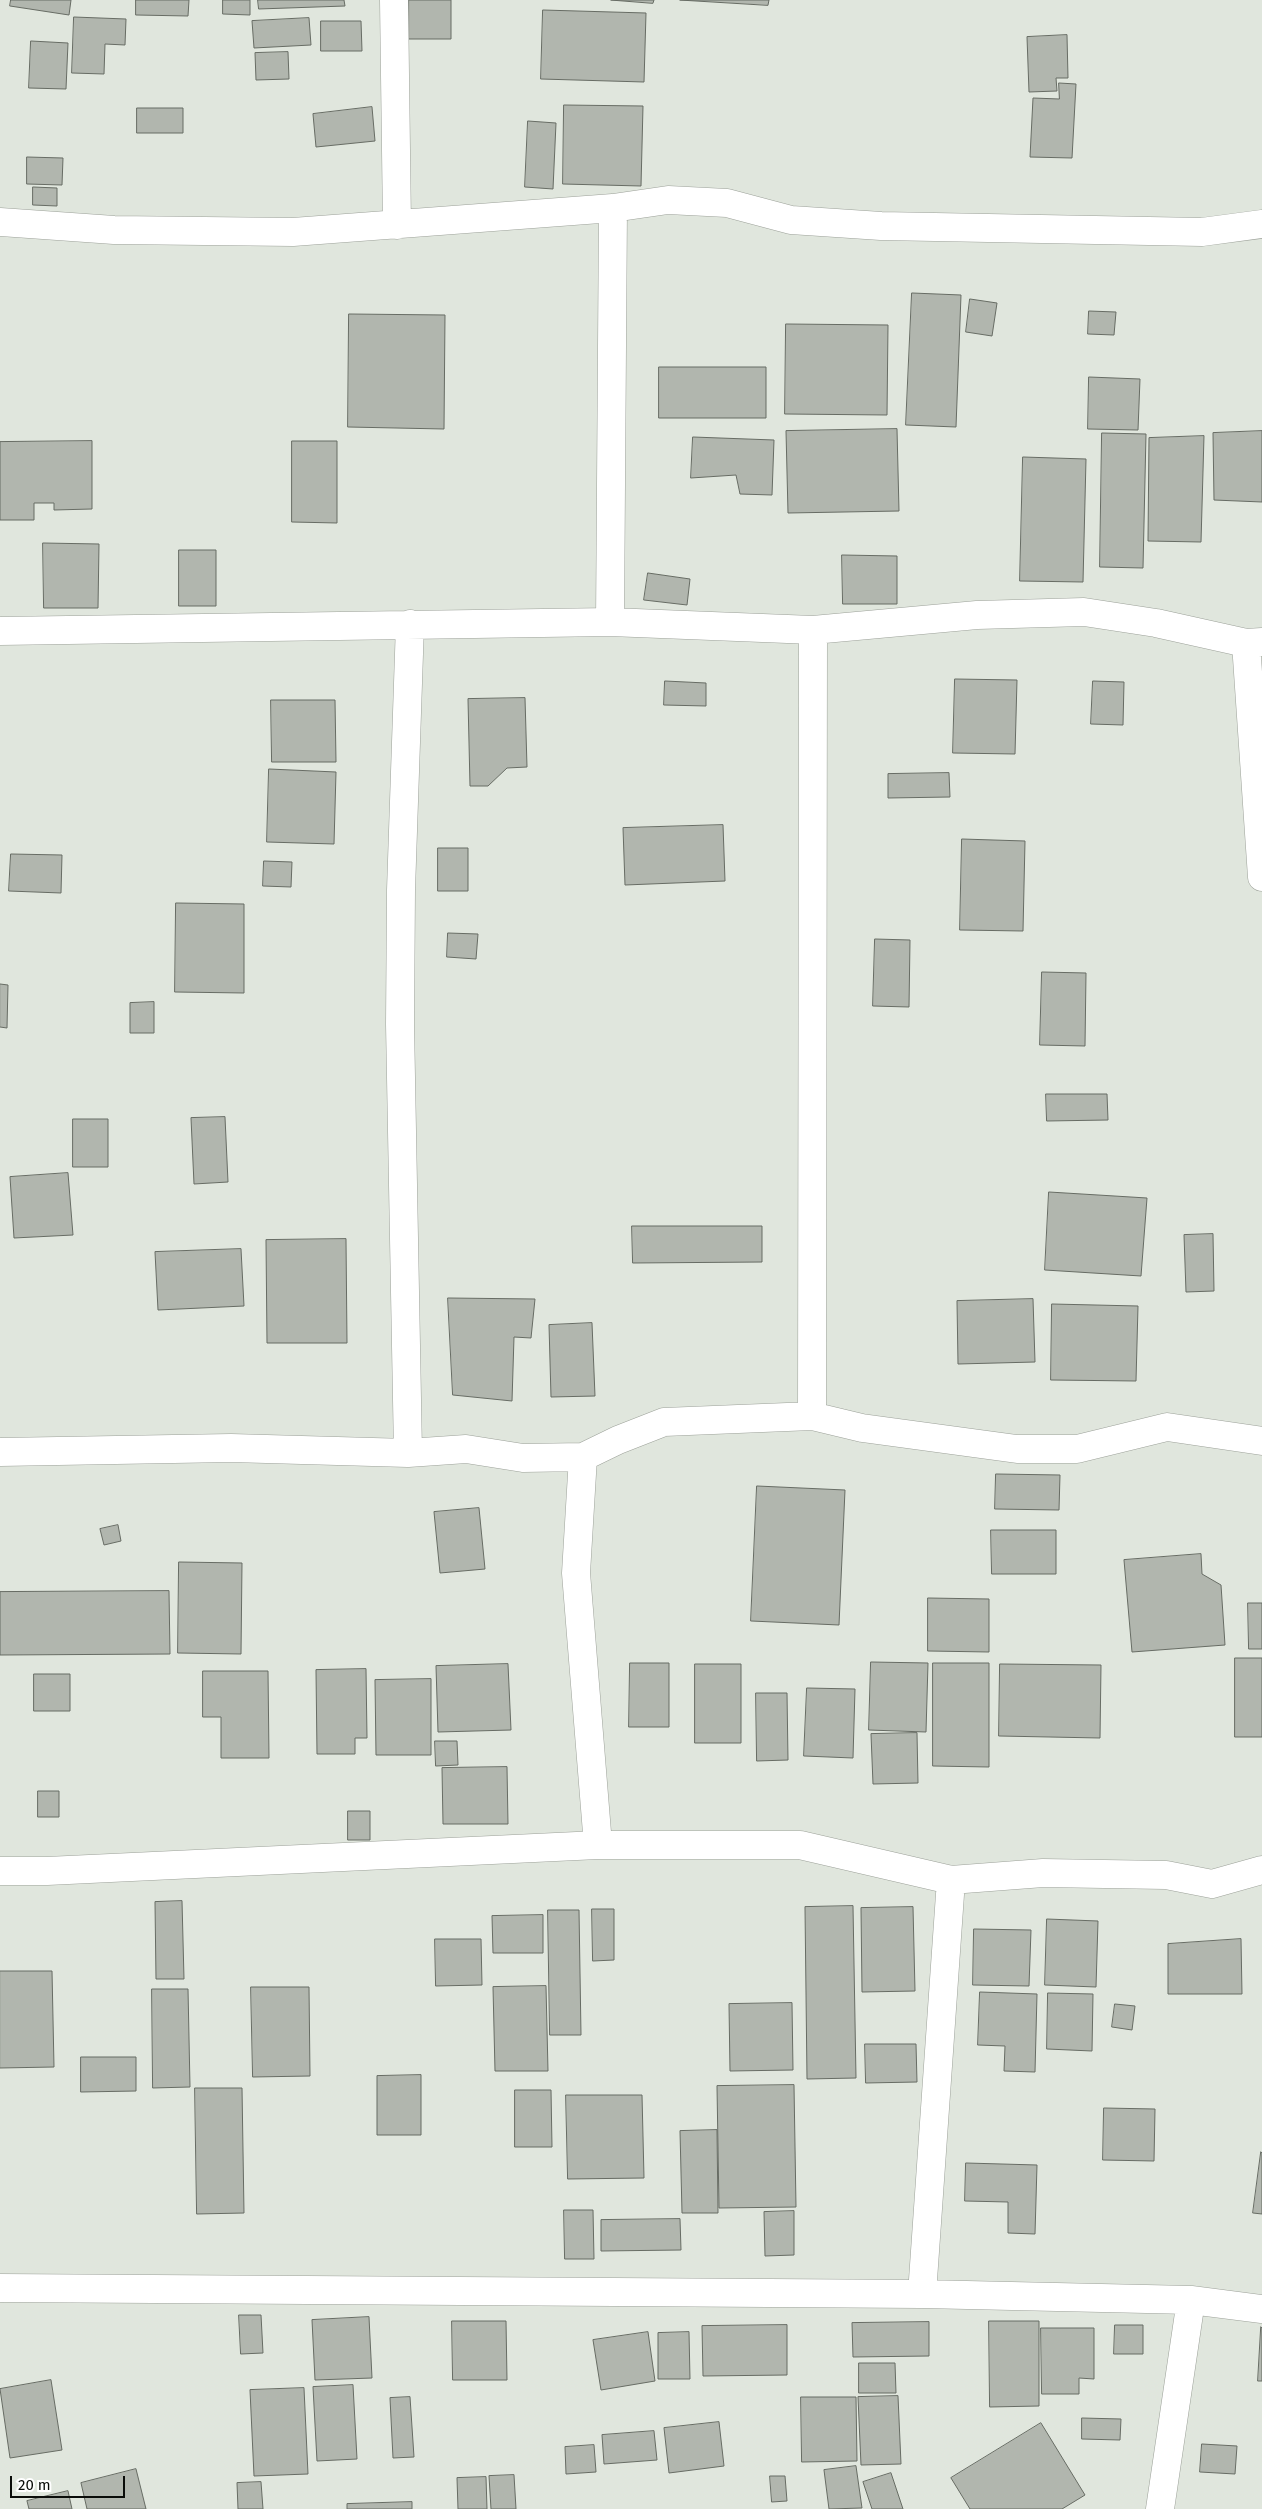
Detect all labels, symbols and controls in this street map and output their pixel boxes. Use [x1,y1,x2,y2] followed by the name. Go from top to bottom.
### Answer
[12,2466,128,2498] scale bar
[18,2476,51,2494] text: 20 m

